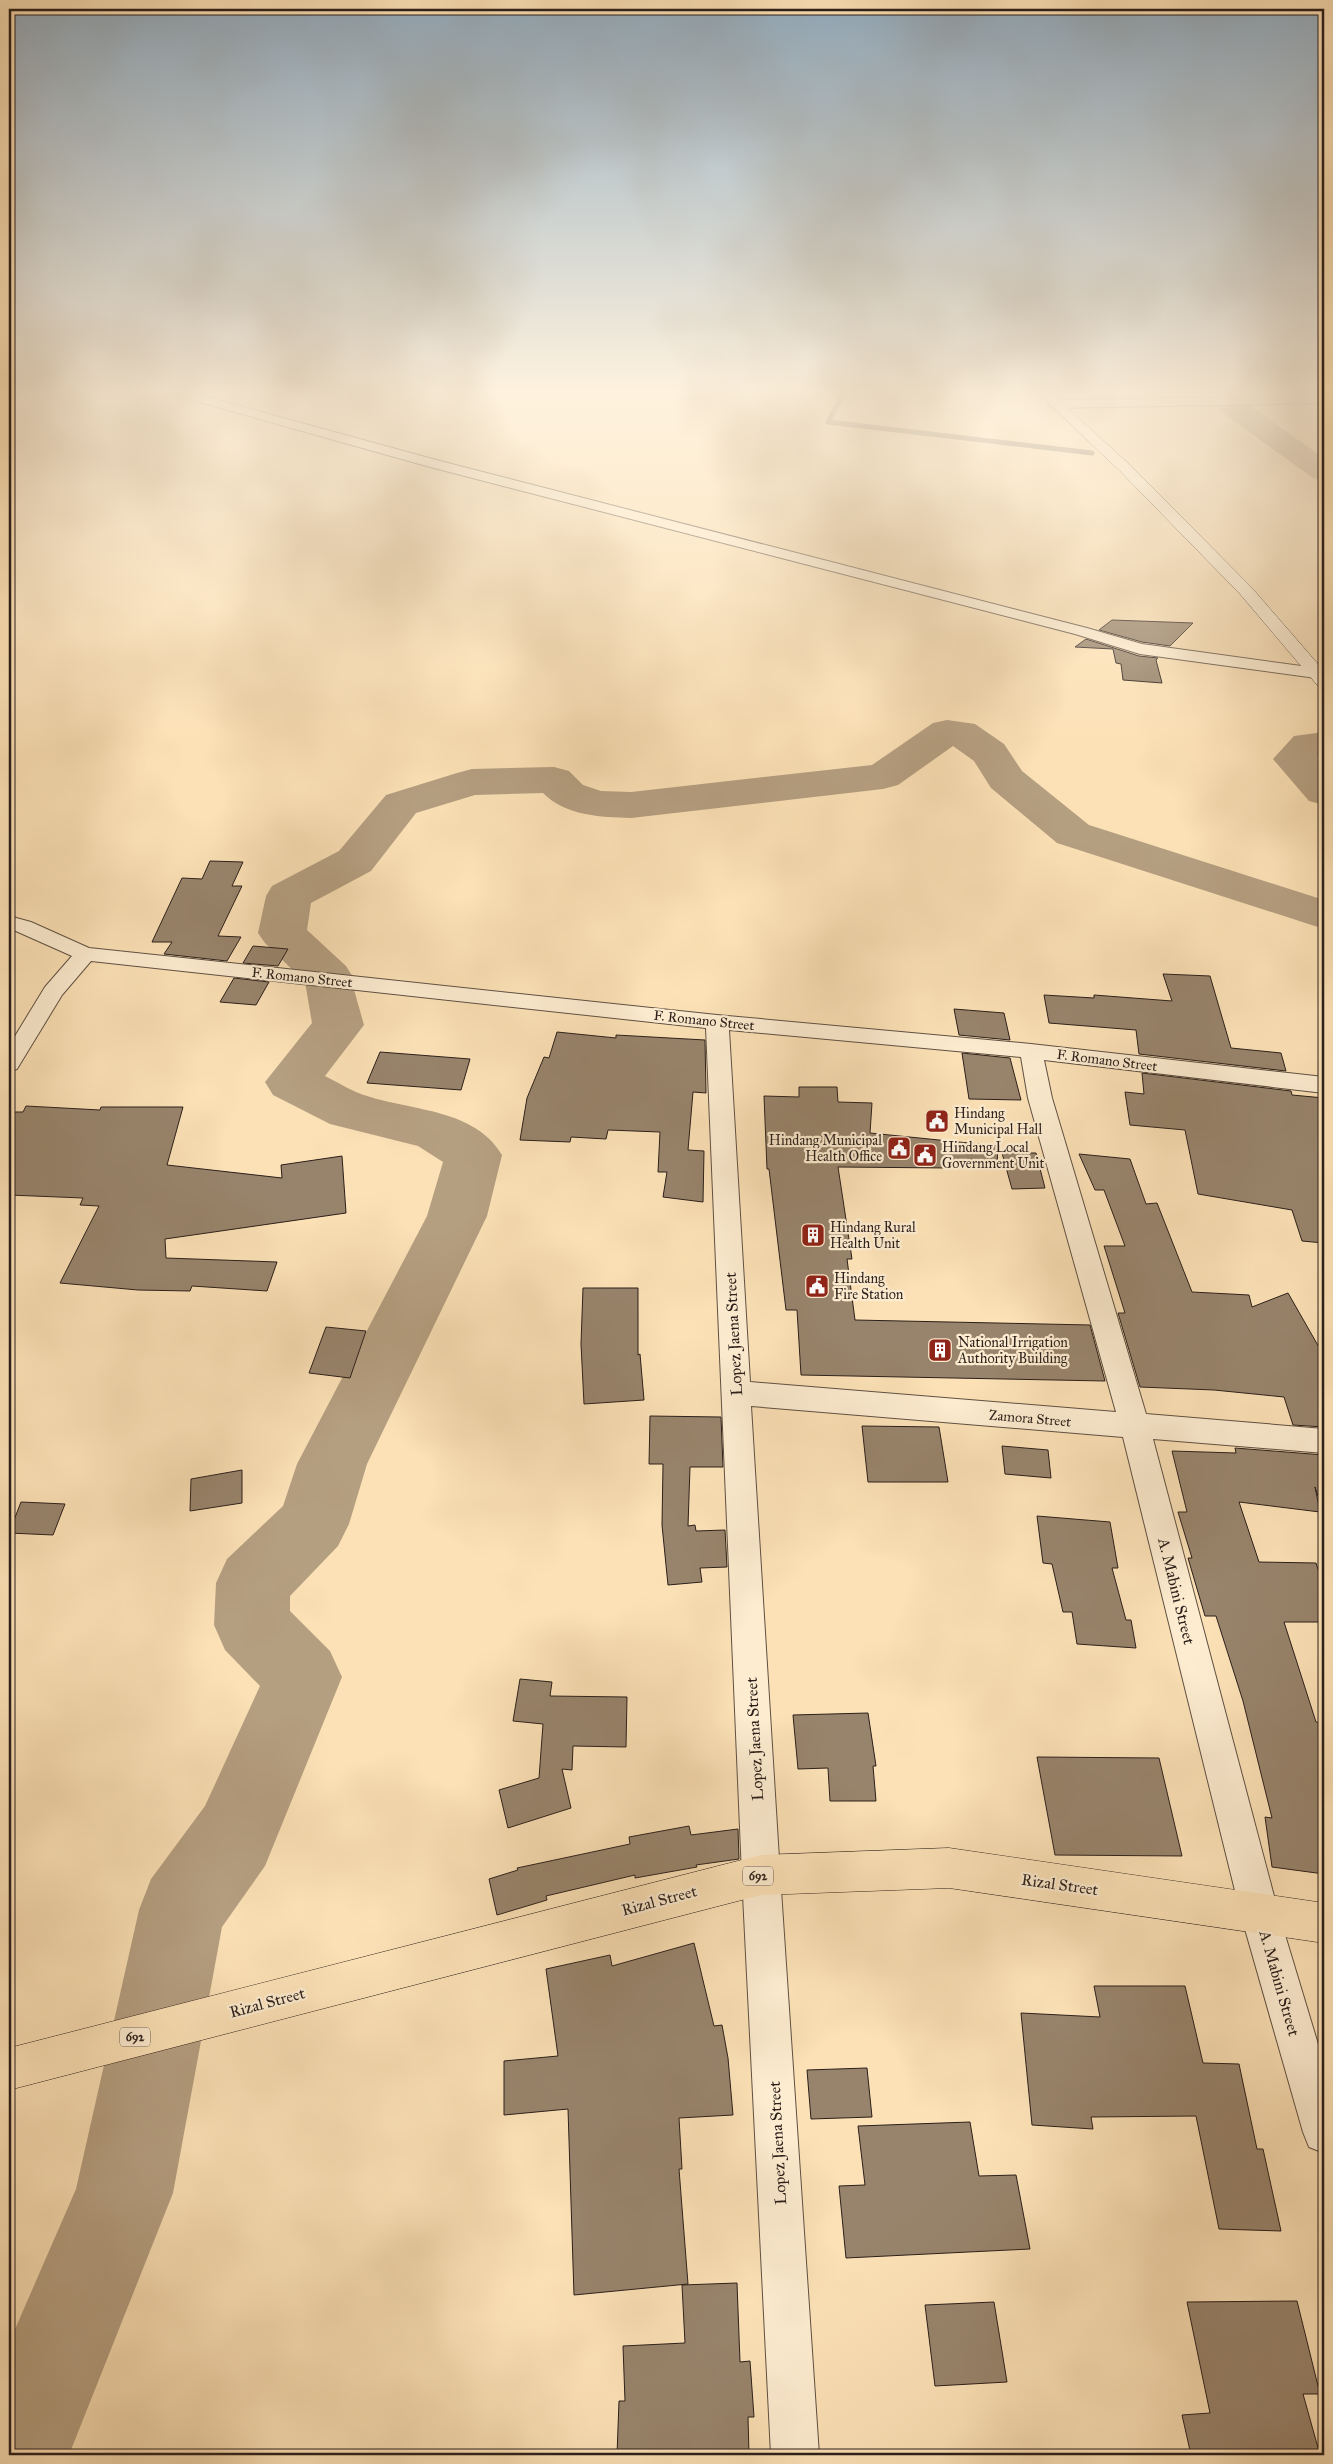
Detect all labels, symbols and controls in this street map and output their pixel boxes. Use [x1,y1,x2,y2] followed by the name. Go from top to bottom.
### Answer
[251,964,353,991] street label: F. Romano Street
[653,1007,755,1034] street label: F. Romano Street
[1056,1046,1158,1075] street label: F. Romano Street
[954,1105,1042,1138] place label: Hindang Municipal Hall
[924,1108,950,1134] public building icon: Hindang Municipal Hall
[769,1132,882,1165] place label: Hindang Municipal Health Office
[886,1135,912,1161] public building icon: Hindang Municipal Health Office
[942,1139,1045,1172] place label: Hindang Local Government Unit
[912,1142,938,1168] public building icon: Hindang Local Government Unit
[830,1219,916,1252] place label: Hindang Rural Health Unit
[800,1222,826,1248] building icon: Hindang Rural Health Unit
[834,1270,904,1303] place label: Hindang Fire Station
[721,1271,747,1396] street label: Lopez Jaena Street
[804,1273,830,1299] public building icon: Hindang Fire Station
[957,1334,1068,1367] place label: National Irrigation Authority Building
[927,1337,953,1363] building icon: National Irrigation Authority Building
[988,1406,1072,1431] street label: Zamora Street
[1154,1535,1199,1647] street label: A. Mabini Street
[742,1676,768,1801] street label: Lopez Jaena Street
[743,1866,773,1885] road number: 692
[1020,1870,1100,1899] street label: Rizal Street
[619,1881,699,1920] street label: Rizal Street
[1255,1927,1304,2039] street label: A. Mabini Street
[227,1983,307,2022] street label: Rizal Street
[120,2028,150,2046] road number: 692
[765,2080,791,2205] street label: Lopez Jaena Street

